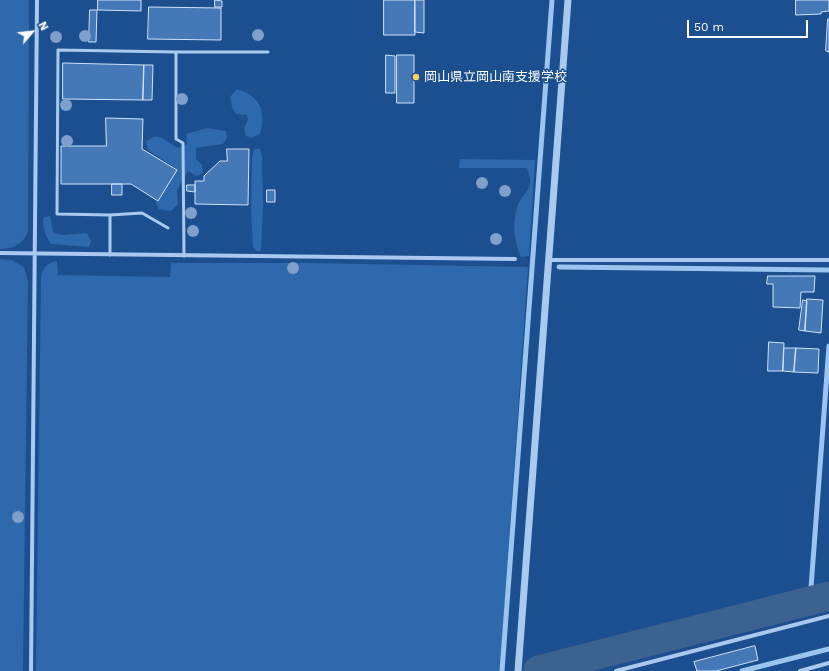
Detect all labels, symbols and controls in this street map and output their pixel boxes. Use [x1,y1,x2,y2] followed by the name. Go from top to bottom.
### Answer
[12,12,52,52] north arrow
[689,12,810,38] scale bar
[35,19,51,33] text: N
[694,20,724,34] text: 50 m
[424,69,567,85] place label: 岡山県立岡山南支援学校
[411,72,421,82] marker: 岡山県立岡山南支援学校

